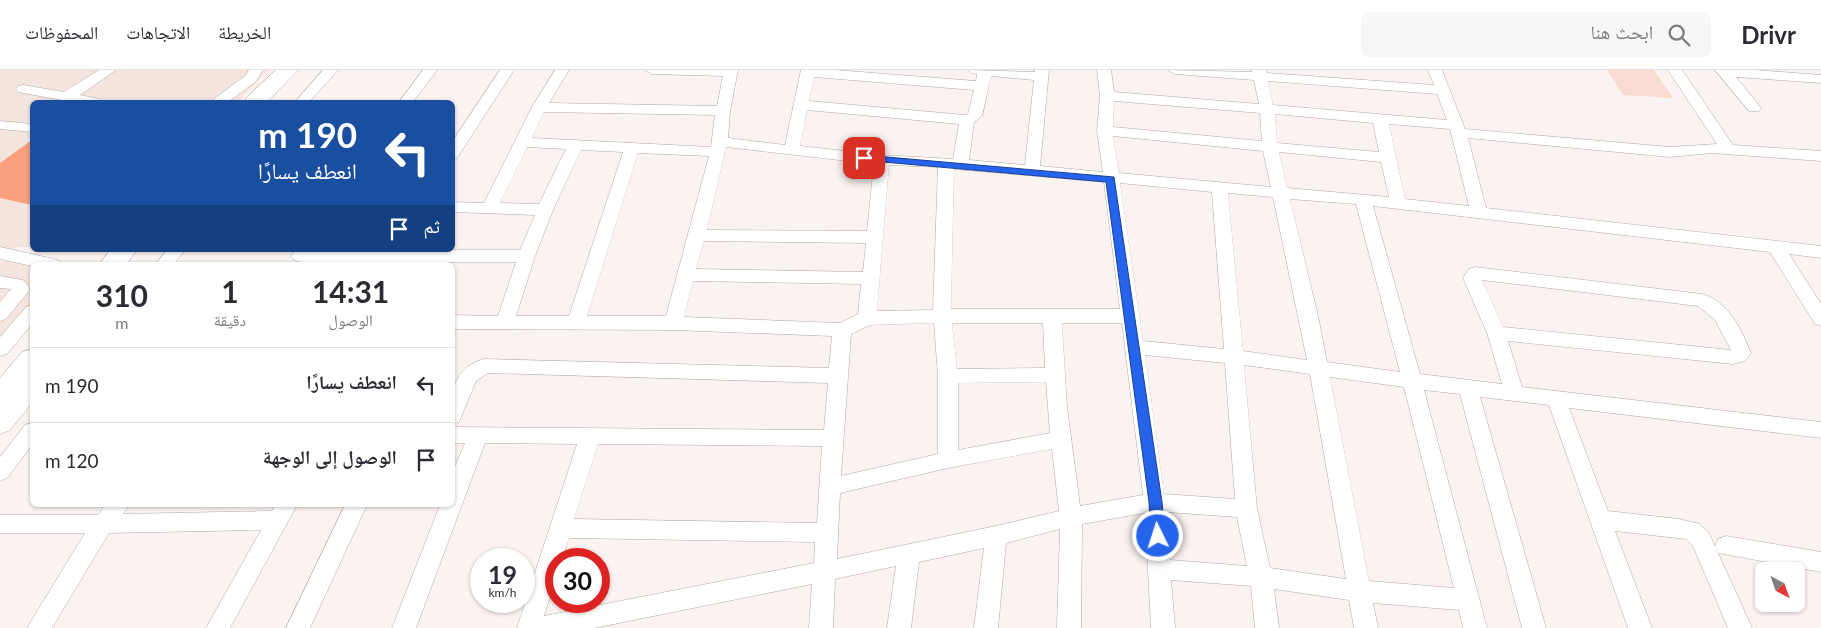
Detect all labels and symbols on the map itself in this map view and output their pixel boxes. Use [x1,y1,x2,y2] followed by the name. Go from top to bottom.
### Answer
[843,137,885,179] pin
[1131,509,1183,561] position arrow
[545,548,610,613] speed limit sign: 30
[1755,562,1805,612] north arrow

